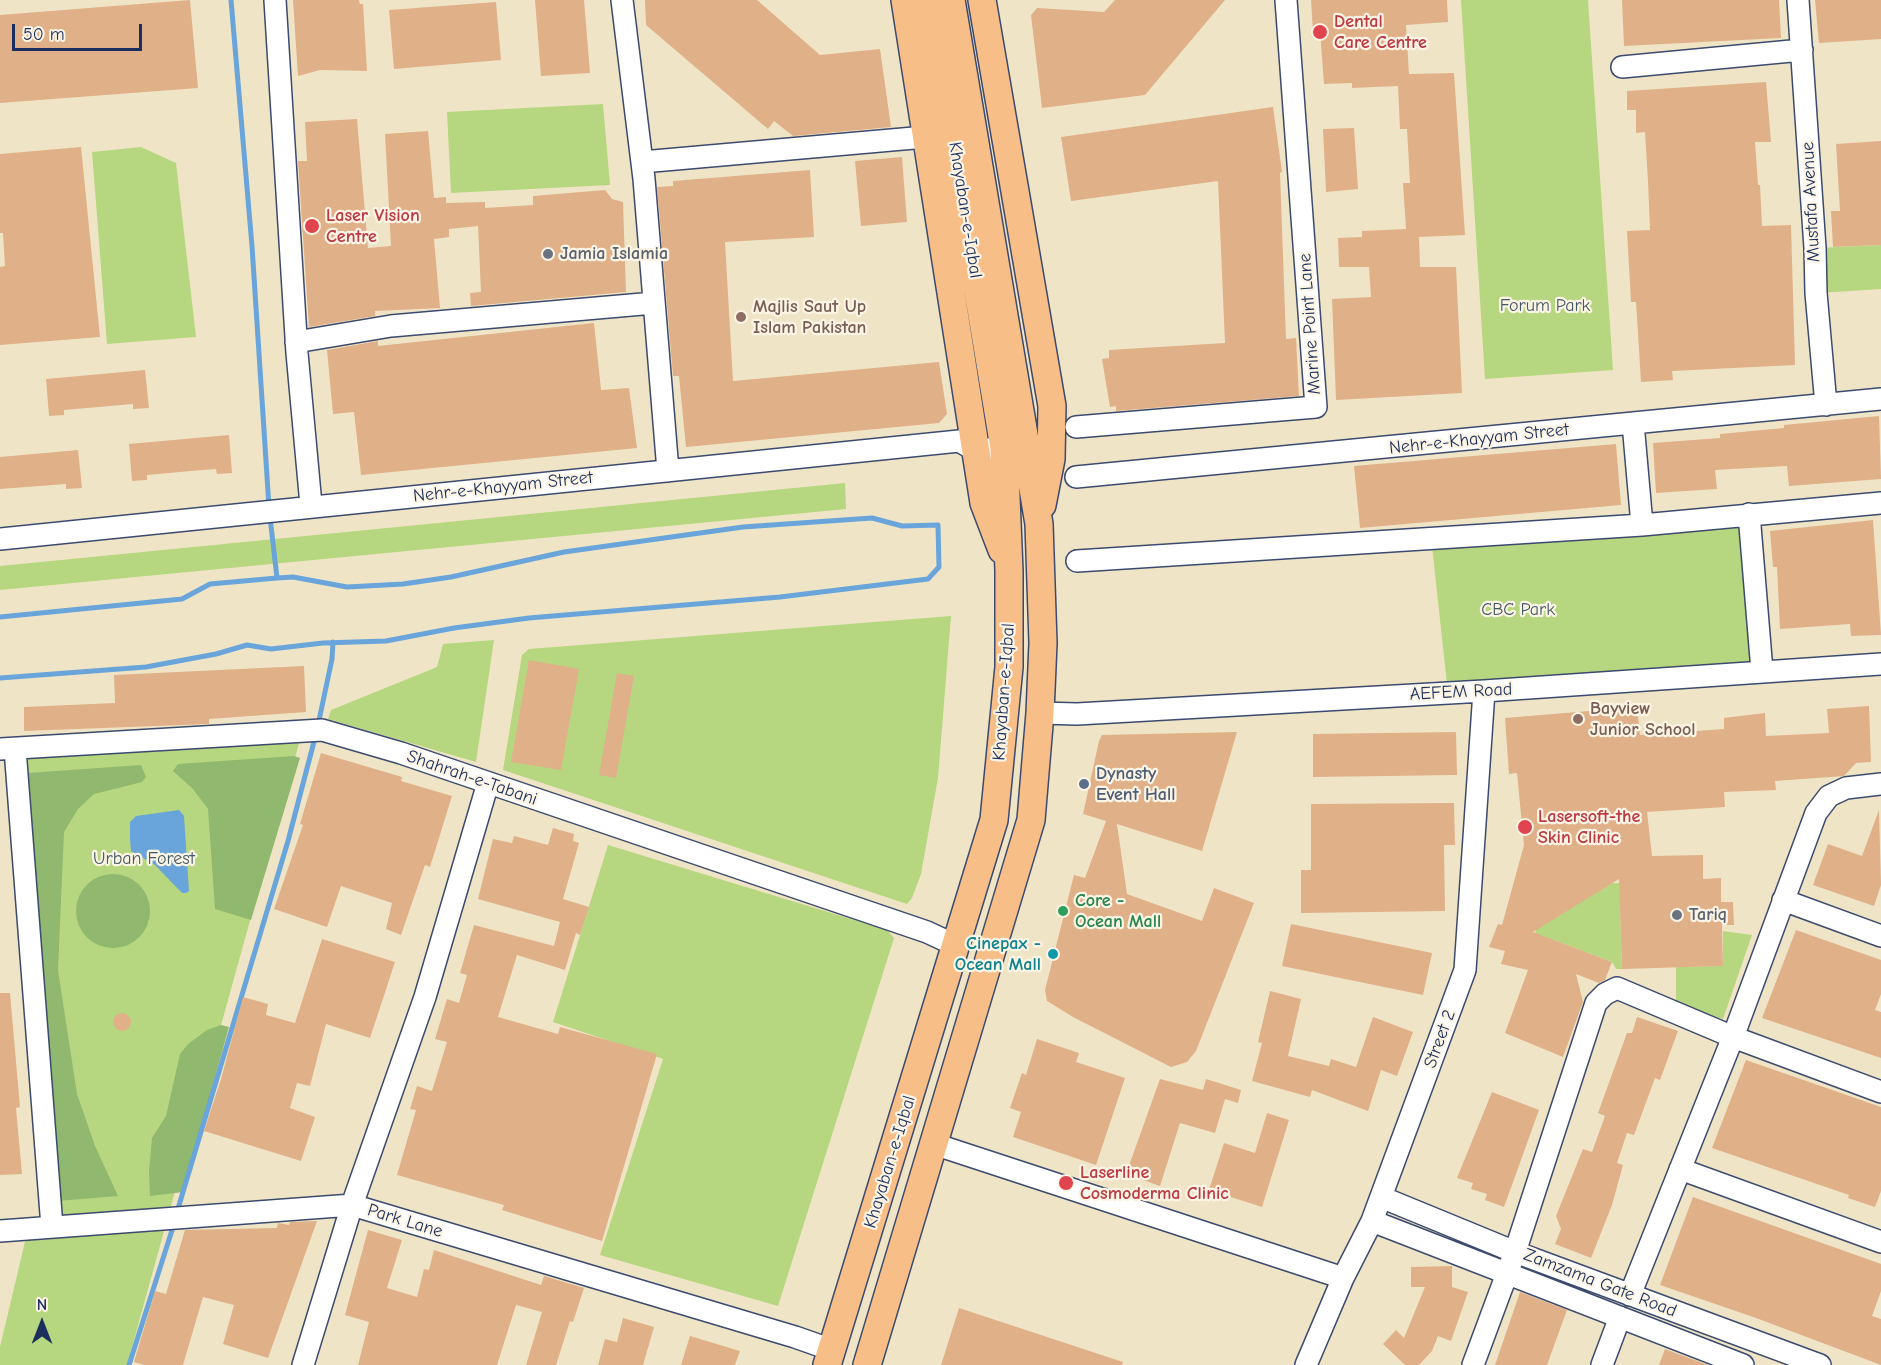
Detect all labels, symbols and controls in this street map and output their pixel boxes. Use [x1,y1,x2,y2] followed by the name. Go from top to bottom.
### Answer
[1334,11,1427,54] place label: Dental Care Centre
[15,12,146,50] scale bar
[1311,23,1329,41] marker: Dental Care Centre
[23,24,65,45] text: 50 m
[944,140,986,280] street label: Khayaban-e-Iqbal
[1797,141,1825,263] street label: Mustafa Avenue
[326,205,420,248] place label: Laser Vision Centre
[303,217,321,235] marker: Laser Vision Centre
[560,243,668,265] place label: Jamia Islamia
[541,247,555,261] marker: Jamia Islamia
[1294,253,1326,395] street label: Marine Point Lane
[1500,295,1590,317] park label: Forum Park
[753,296,866,338] place label: Majlis Saut Up Islam Pakistan
[734,310,748,324] marker: Majlis Saut Up Islam Pakistan
[1388,419,1570,459] street label: Nehr-e-Khayyam Street
[412,467,594,507] street label: Nehr-e-Khayyam Street
[1481,599,1555,621] park label: CBC Park
[988,623,1020,761] street label: Khayaban-e-Iqbal
[1409,679,1513,705] street label: AEFEM Road
[1590,698,1696,740] place label: Bayview Junior School
[1571,712,1585,726] marker: Bayview Junior School
[404,746,540,810] street label: Shahrah-e-Tabani
[1096,763,1175,806] place label: Dynasty Event Hall
[1077,777,1091,791] marker: Dynasty Event Hall
[1538,806,1640,848] place label: Lasersoft-the Skin Clinic
[1516,818,1534,836] marker: Lasersoft-the Skin Clinic
[93,848,195,870] park label: Urban Forest
[1075,890,1161,932] place label: Core - Ocean Mall
[1056,904,1070,918] marker: Core - Ocean Mall
[1689,904,1727,926] place label: Tariq
[1670,908,1684,922] marker: Tariq
[955,933,1041,976] place label: Cinepax - Ocean Mall
[1046,947,1060,961] marker: Cinepax - Ocean Mall
[1420,1007,1460,1071] street label: Street 2
[860,1093,920,1231] street label: Khayaban-e-Iqbal
[1080,1162,1229,1204] place label: Laserline Cosmoderma Clinic
[1057,1174,1075,1192] marker: Laserline Cosmoderma Clinic
[365,1199,445,1243] street label: Park Lane
[1520,1244,1680,1322] street label: Zamzama Gate Road
[12,1293,72,1353] north arrow
[37,1296,47,1314] text: N

